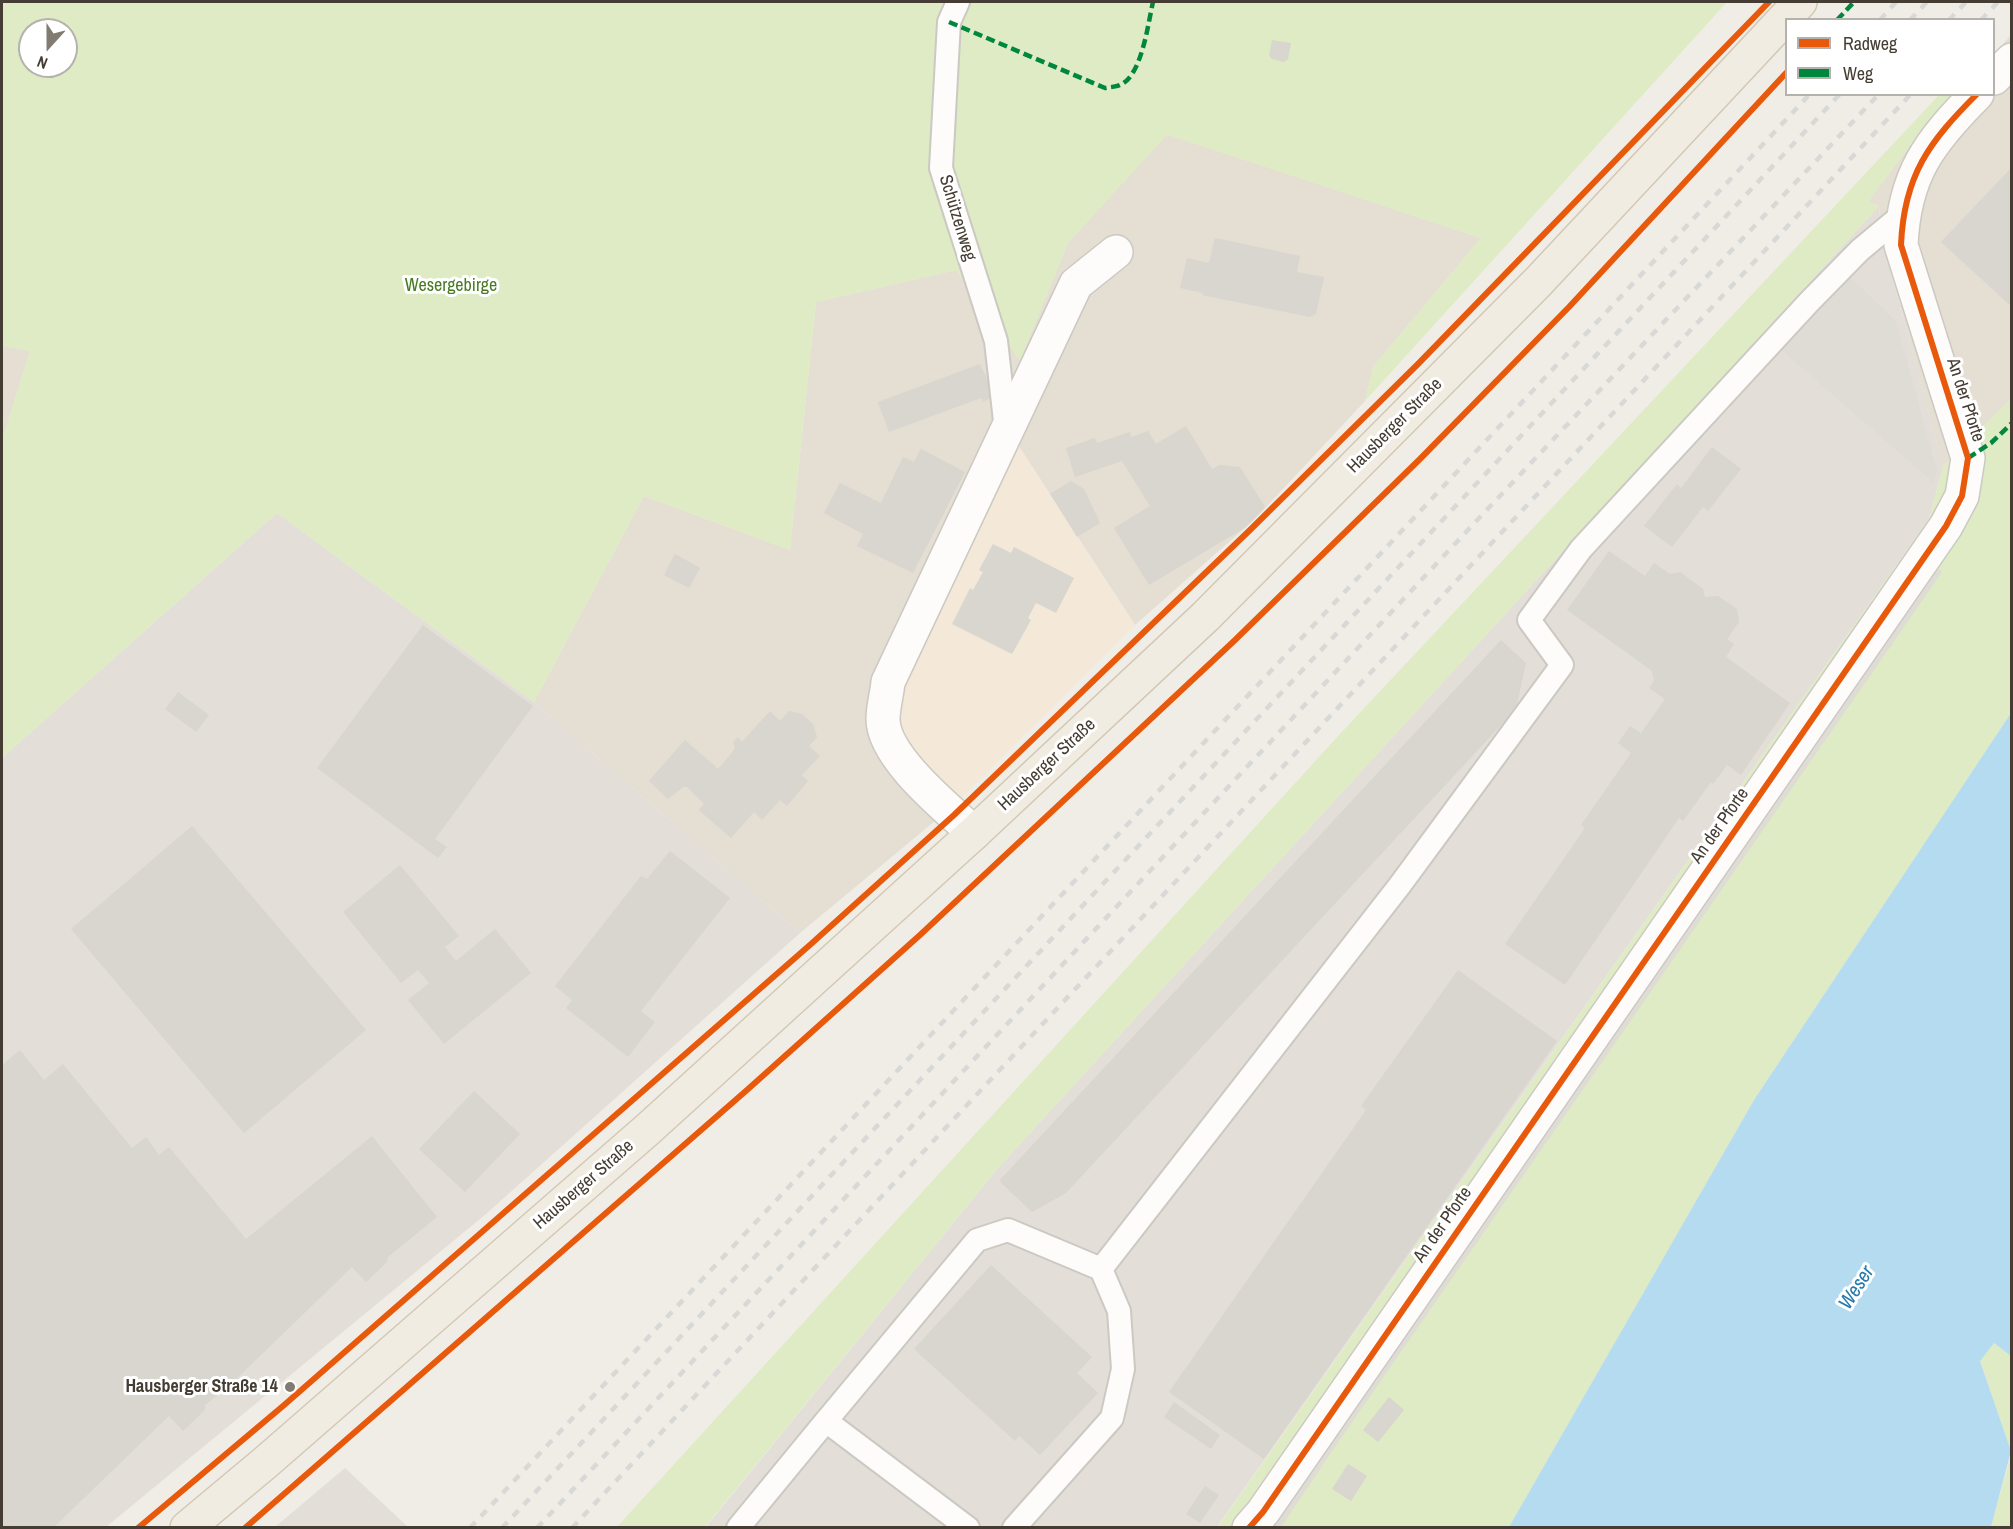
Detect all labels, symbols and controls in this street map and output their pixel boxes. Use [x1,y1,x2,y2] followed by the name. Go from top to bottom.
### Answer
[18,18,78,78] north arrow
[1785,18,1995,96] legend
[1843,31,1897,56] text: Radweg
[34,51,51,75] text: N
[1843,61,1873,86] text: Weg
[934,172,980,264] street label: Schützenweg
[405,275,497,297] park label: Wesergebirge
[1941,355,1989,445] street label: An der Pforte
[1343,374,1447,478] street label: Hausberger Straße
[994,714,1100,816] street label: Hausberger Straße
[1686,784,1754,868] street label: An der Pforte
[530,1136,638,1234] street label: Hausberger Straße
[1409,1183,1477,1267] street label: An der Pforte
[1834,1262,1880,1314] water label: Weser
[125,1376,278,1398] place label: Hausberger Straße 14
[283,1380,297,1394] marker: Hausberger Straße 14

